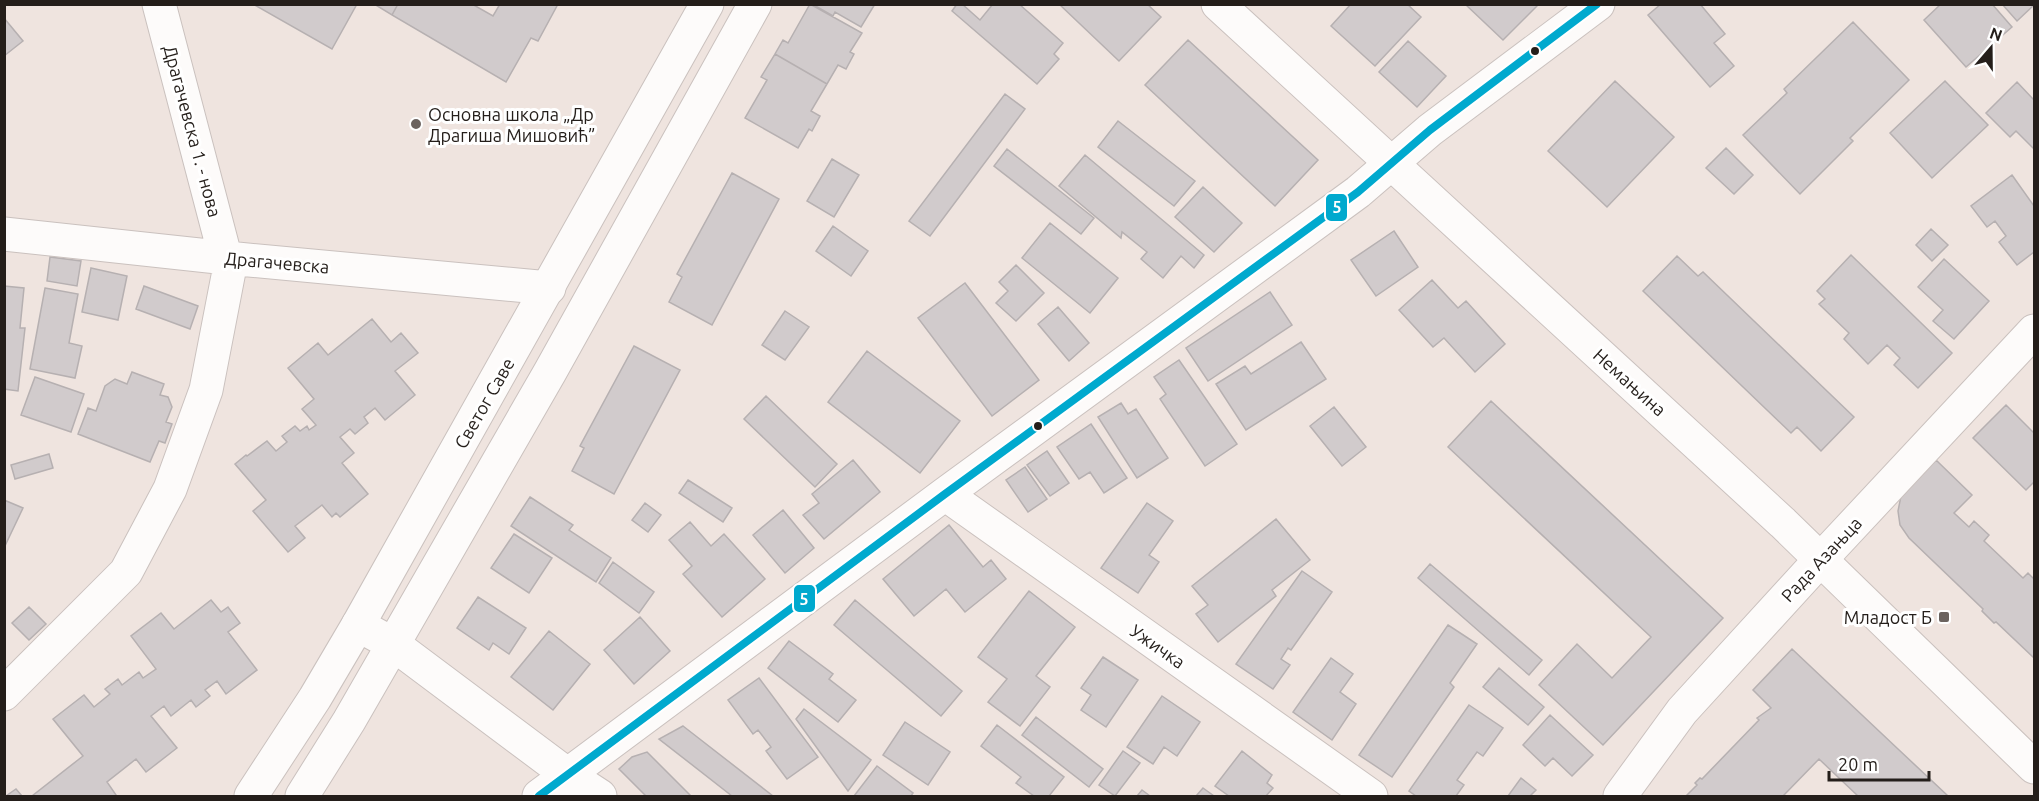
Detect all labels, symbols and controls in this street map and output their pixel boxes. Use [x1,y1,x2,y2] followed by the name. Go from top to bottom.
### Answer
[1961,18,2021,78] north arrow
[1987,23,2005,44] text: N
[160,43,226,219] street label: Драгачевска 1. - нова
[1529,45,1541,57] unlabelled marker
[428,104,595,145] place label: Основна школа „Др Драгиша Мишовић”
[409,117,423,131] marker: Основна школа „Др Драгиша Мишовић”
[1325,193,1348,222] line badge: 5
[1332,198,1342,216] text: 5
[224,247,330,277] street label: Драгачевска
[1590,344,1670,420] street label: Немањина
[450,354,518,452] street label: Светог Саве
[1032,420,1044,432] unlabelled marker
[1777,513,1865,605] street label: Рада Азањца
[793,584,816,613] line badge: 5
[799,590,809,608] text: 5
[1844,607,1932,627] place label: Младост Б
[1937,610,1951,624] marker: Младост Б
[1127,620,1189,672] street label: Ужичка
[1829,744,1930,782] scale bar
[1838,754,1878,774] text: 20 m

